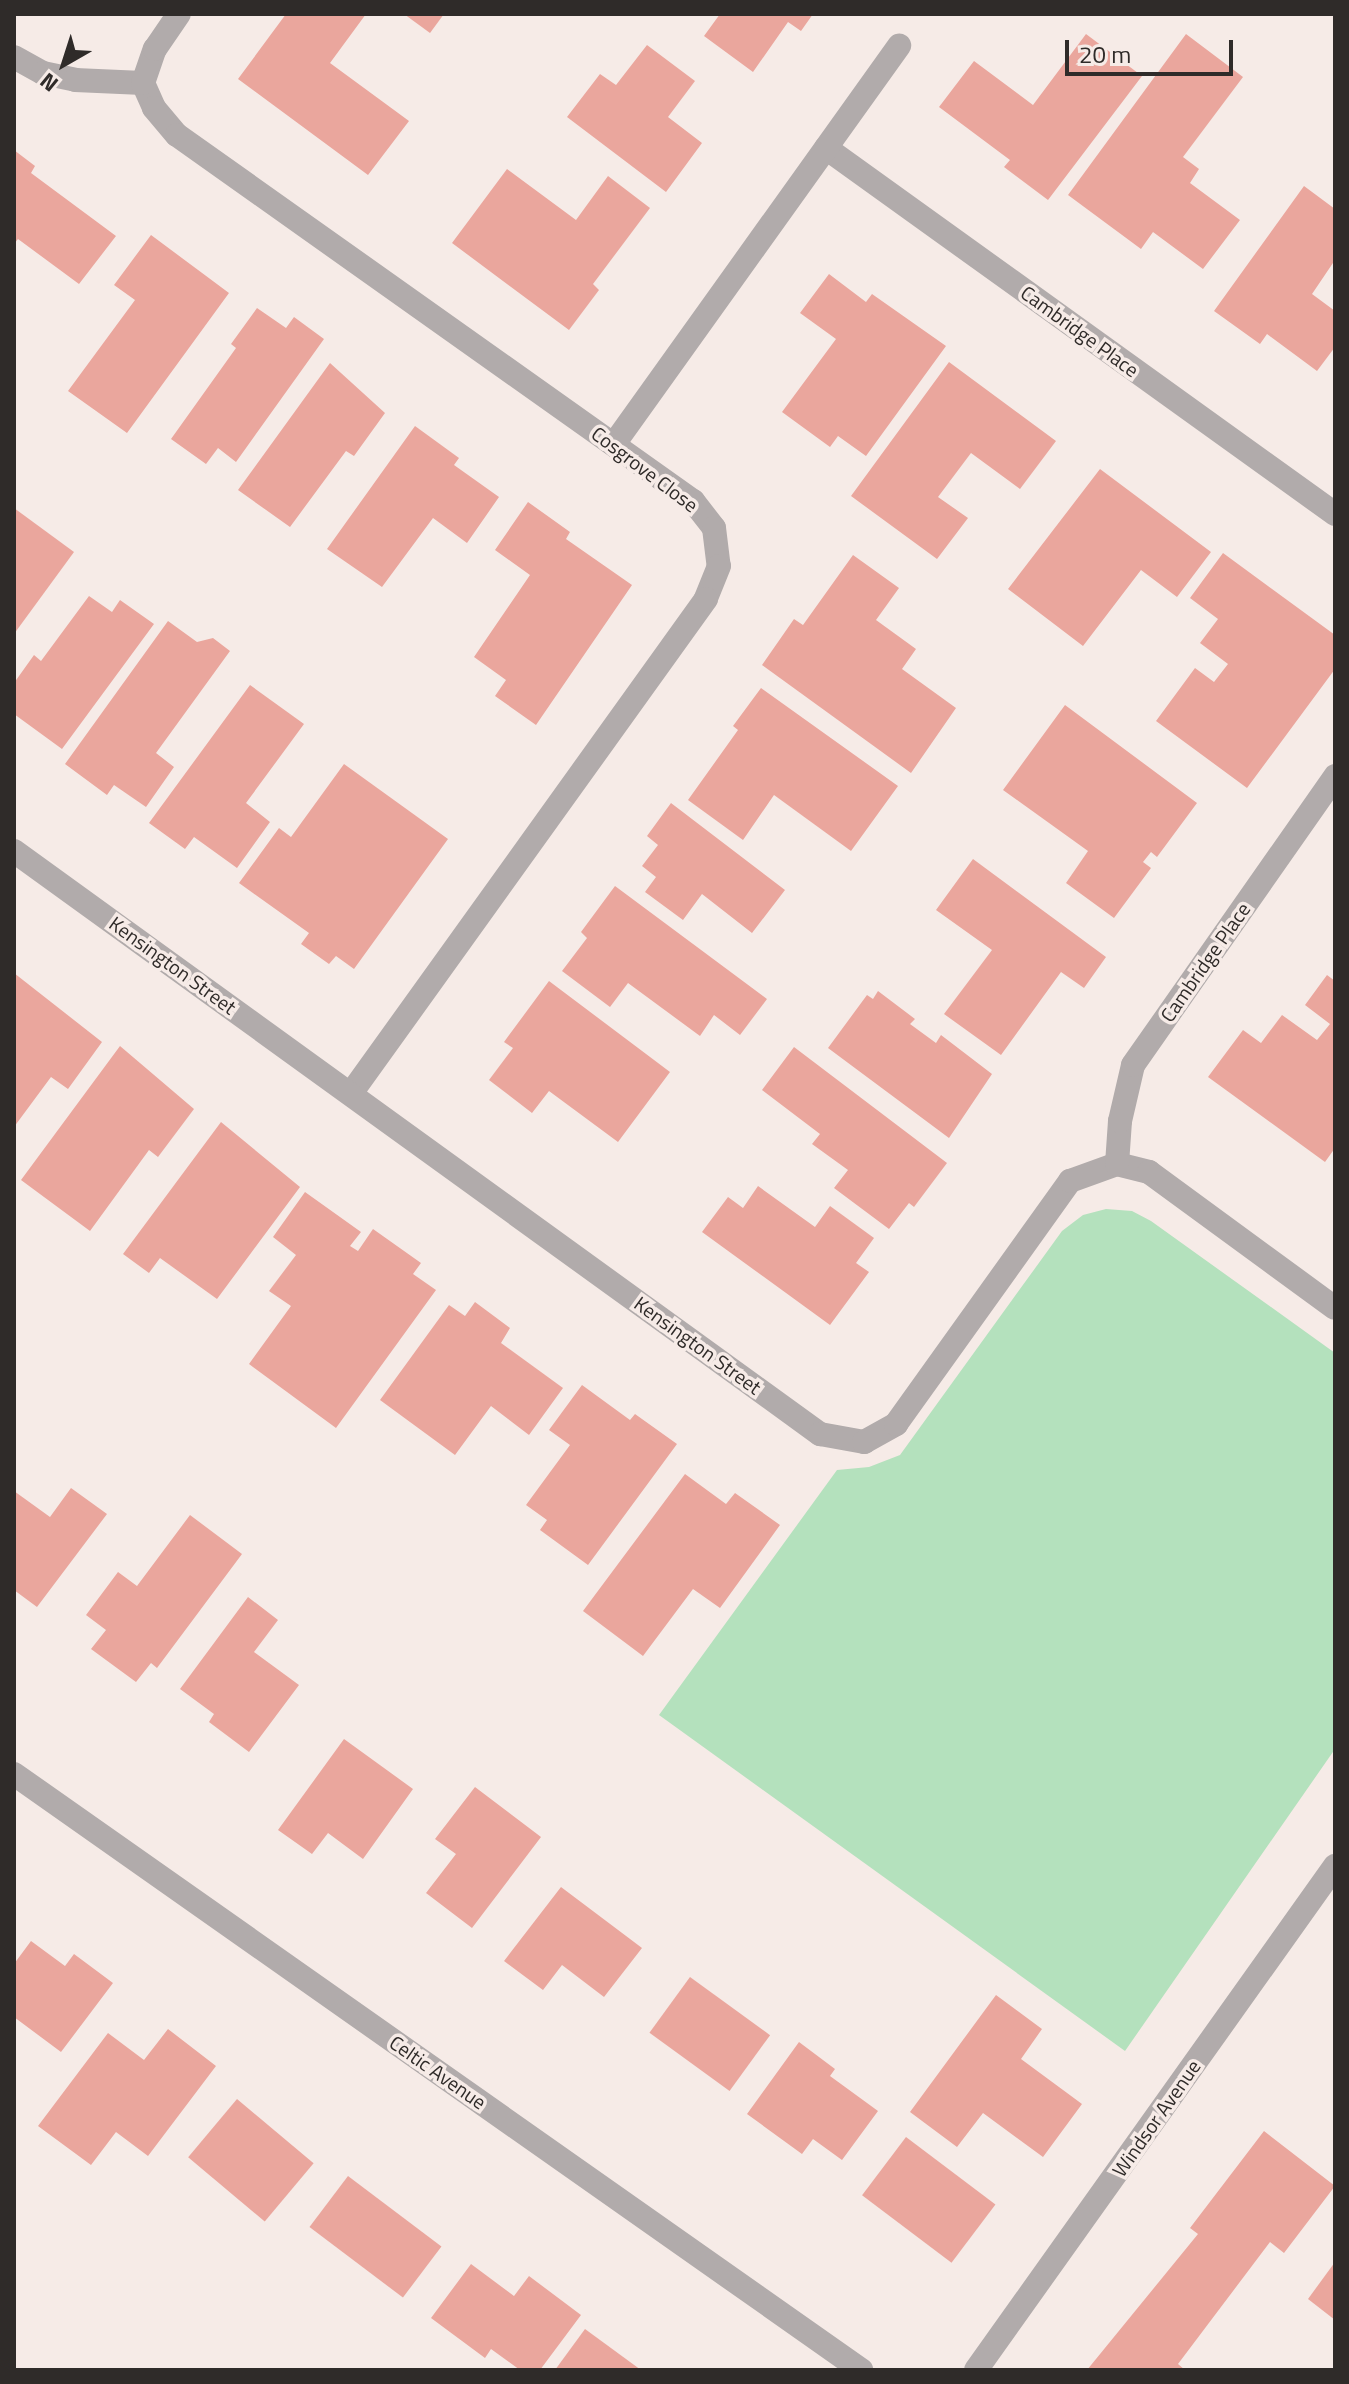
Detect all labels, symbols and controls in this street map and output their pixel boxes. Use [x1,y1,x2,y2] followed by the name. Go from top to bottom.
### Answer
[24,24,104,104] north arrow
[1069,24,1237,74] scale bar
[1079,36,1131,72] text: 20 m
[32,65,66,101] text: N
[1016,280,1144,382] street label: Cambridge Place
[587,421,703,517] street label: Cosgrove Close
[1155,898,1255,1026] street label: Cambridge Place
[105,911,241,1019] street label: Kensington Street
[630,1291,766,1399] street label: Kensington Street
[385,2030,491,2114] street label: Celtic Avenue
[1107,2055,1205,2181] street label: Windsor Avenue

